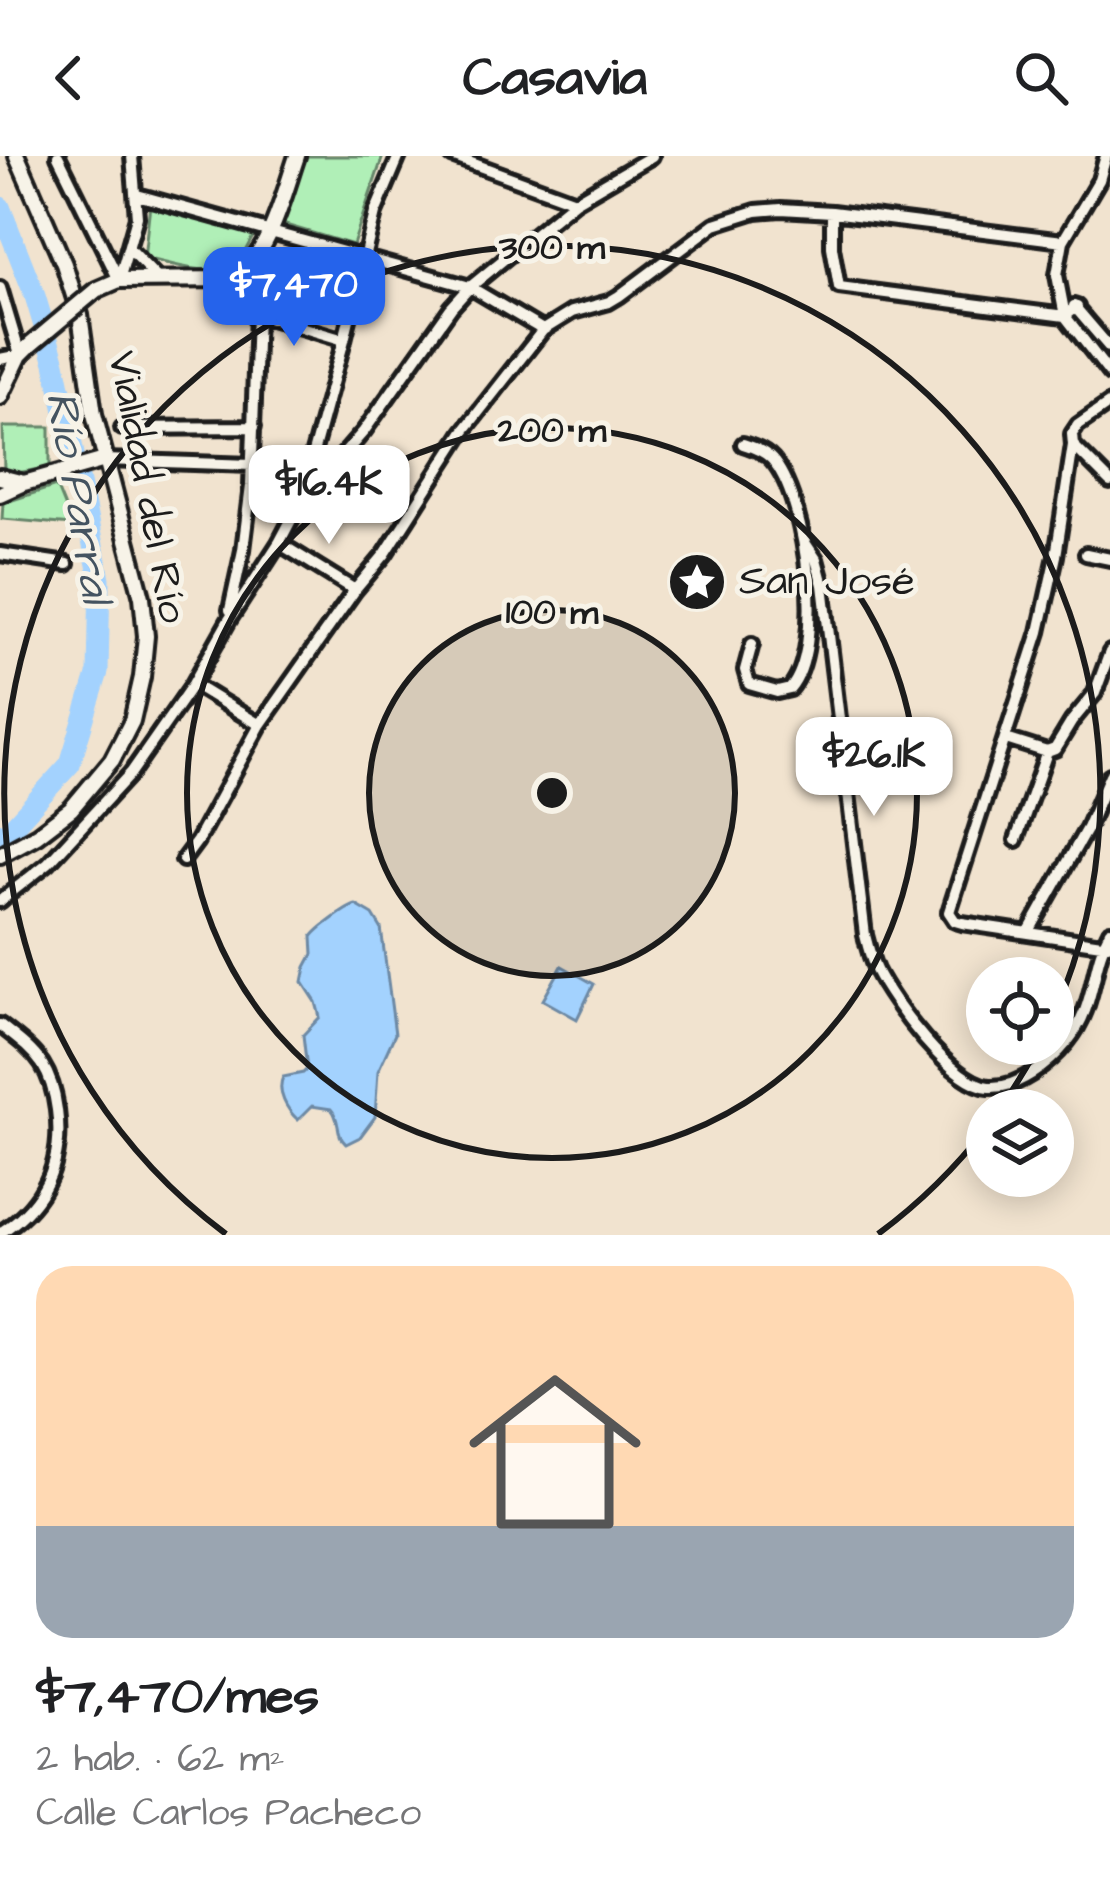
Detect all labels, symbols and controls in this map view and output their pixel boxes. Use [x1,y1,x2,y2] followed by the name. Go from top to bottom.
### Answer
[463,41,647,116] text: Casavia
[36,45,102,111] icon: back
[1008,45,1074,111] icon: search
[498,222,606,273] text: 300 m
[196,247,392,349] pin: $7,470
[230,259,358,313] text: $7,470
[92,346,202,628] street label: Vialidad del Río
[29,387,128,612] water label: Río Parral
[497,405,607,456] text: 200 m
[231,445,427,547] pin: $16.4K
[276,457,382,511] text: $16.4K
[666,551,728,613] place icon: San José
[739,553,915,611] place label: San José
[506,587,599,638] text: 100 m
[776,717,972,819] pin: $26.1K
[823,729,925,783] text: $26.1K
[531,772,573,814] centre of rings
[966,957,1074,1197] map controls
[966,957,1074,1065] button: locate
[966,1089,1074,1197] button: layers
[447,1344,663,1560] icon: home
[36,1662,319,1733] text: $7,470/mes
[36,1733,285,1787] text: 2 hab. · 62 m²
[36,1787,421,1841] text: Calle Carlos Pacheco

